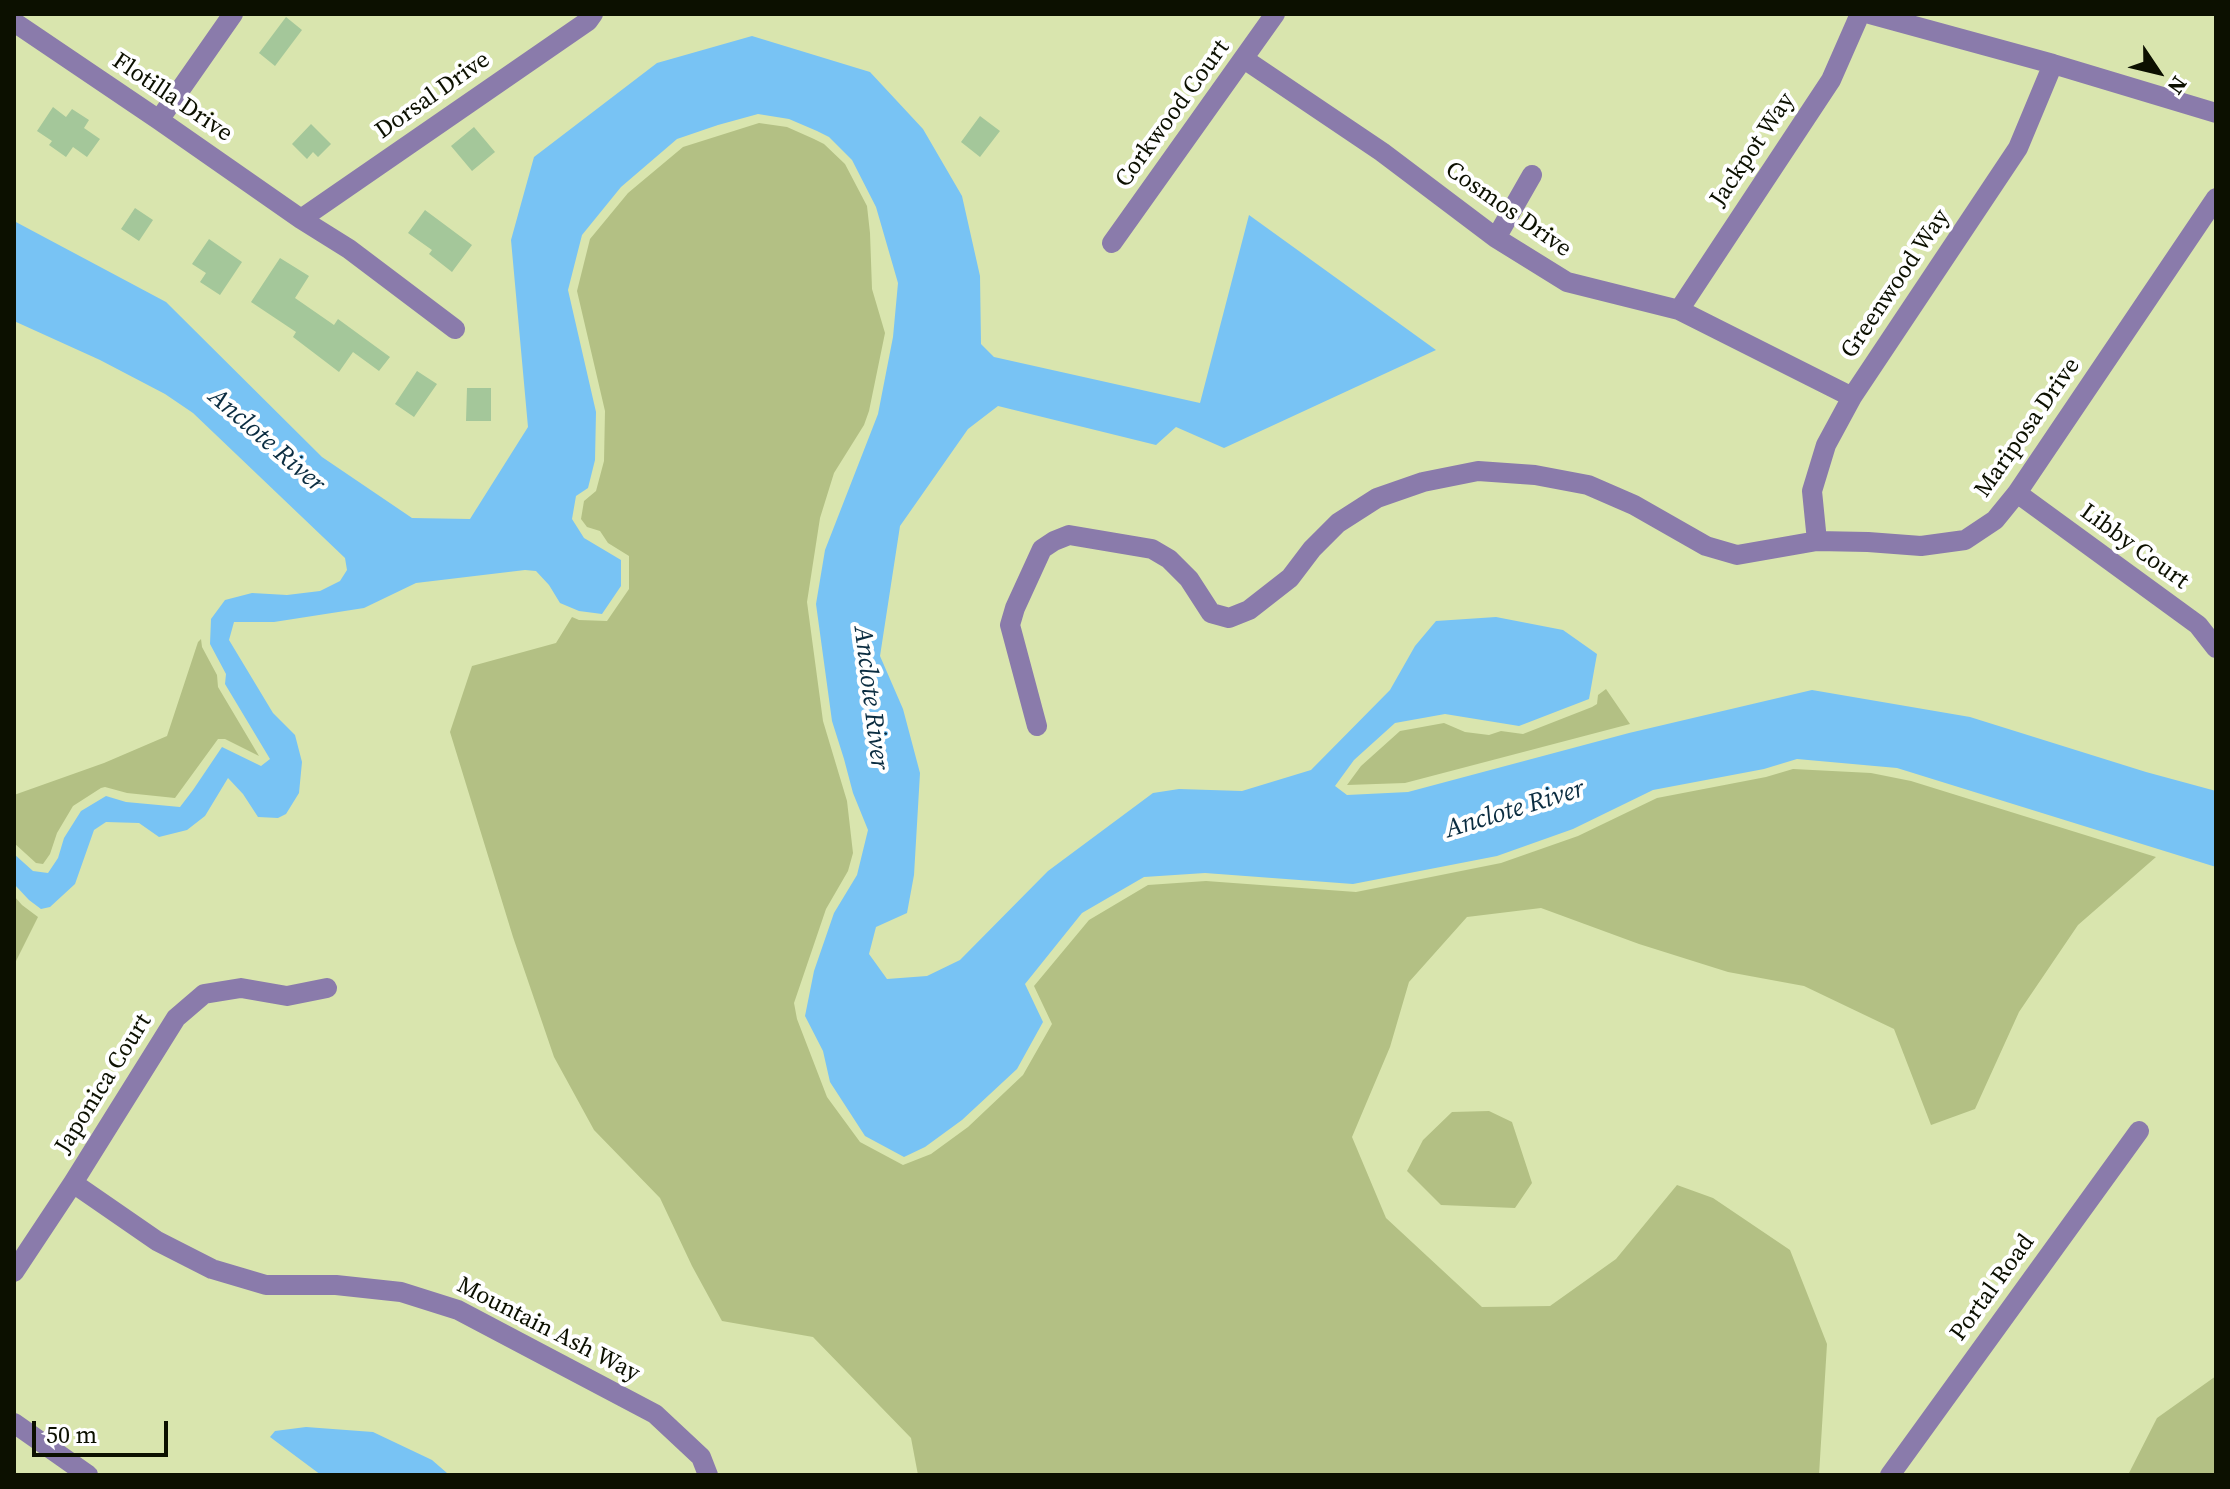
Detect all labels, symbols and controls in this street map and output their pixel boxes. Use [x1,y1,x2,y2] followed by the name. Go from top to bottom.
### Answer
[2118,32,2198,112] north arrow
[1110,35,1236,193] street label: Corkwood Court
[370,46,496,146] street label: Dorsal Drive
[106,47,238,149] street label: Flotilla Drive
[2161,71,2195,101] text: N
[1704,88,1802,212] street label: Jackpot Way
[1439,156,1577,264] street label: Cosmos Drive
[1836,204,1956,364] street label: Greenwood Way
[1969,353,2087,503] street label: Mariposa Drive
[201,382,331,500] water label: Anclote River
[2074,498,2194,596] street label: Libby Court
[846,624,894,772] water label: Anclote River
[1441,774,1589,846] water label: Anclote River
[50,1009,158,1159] street label: Japonica Court
[1945,1229,2041,1347] street label: Portal Road
[452,1271,644,1389] street label: Mountain Ash Way
[36,1405,172,1455] scale bar
[46,1418,97,1451] text: 50 m

